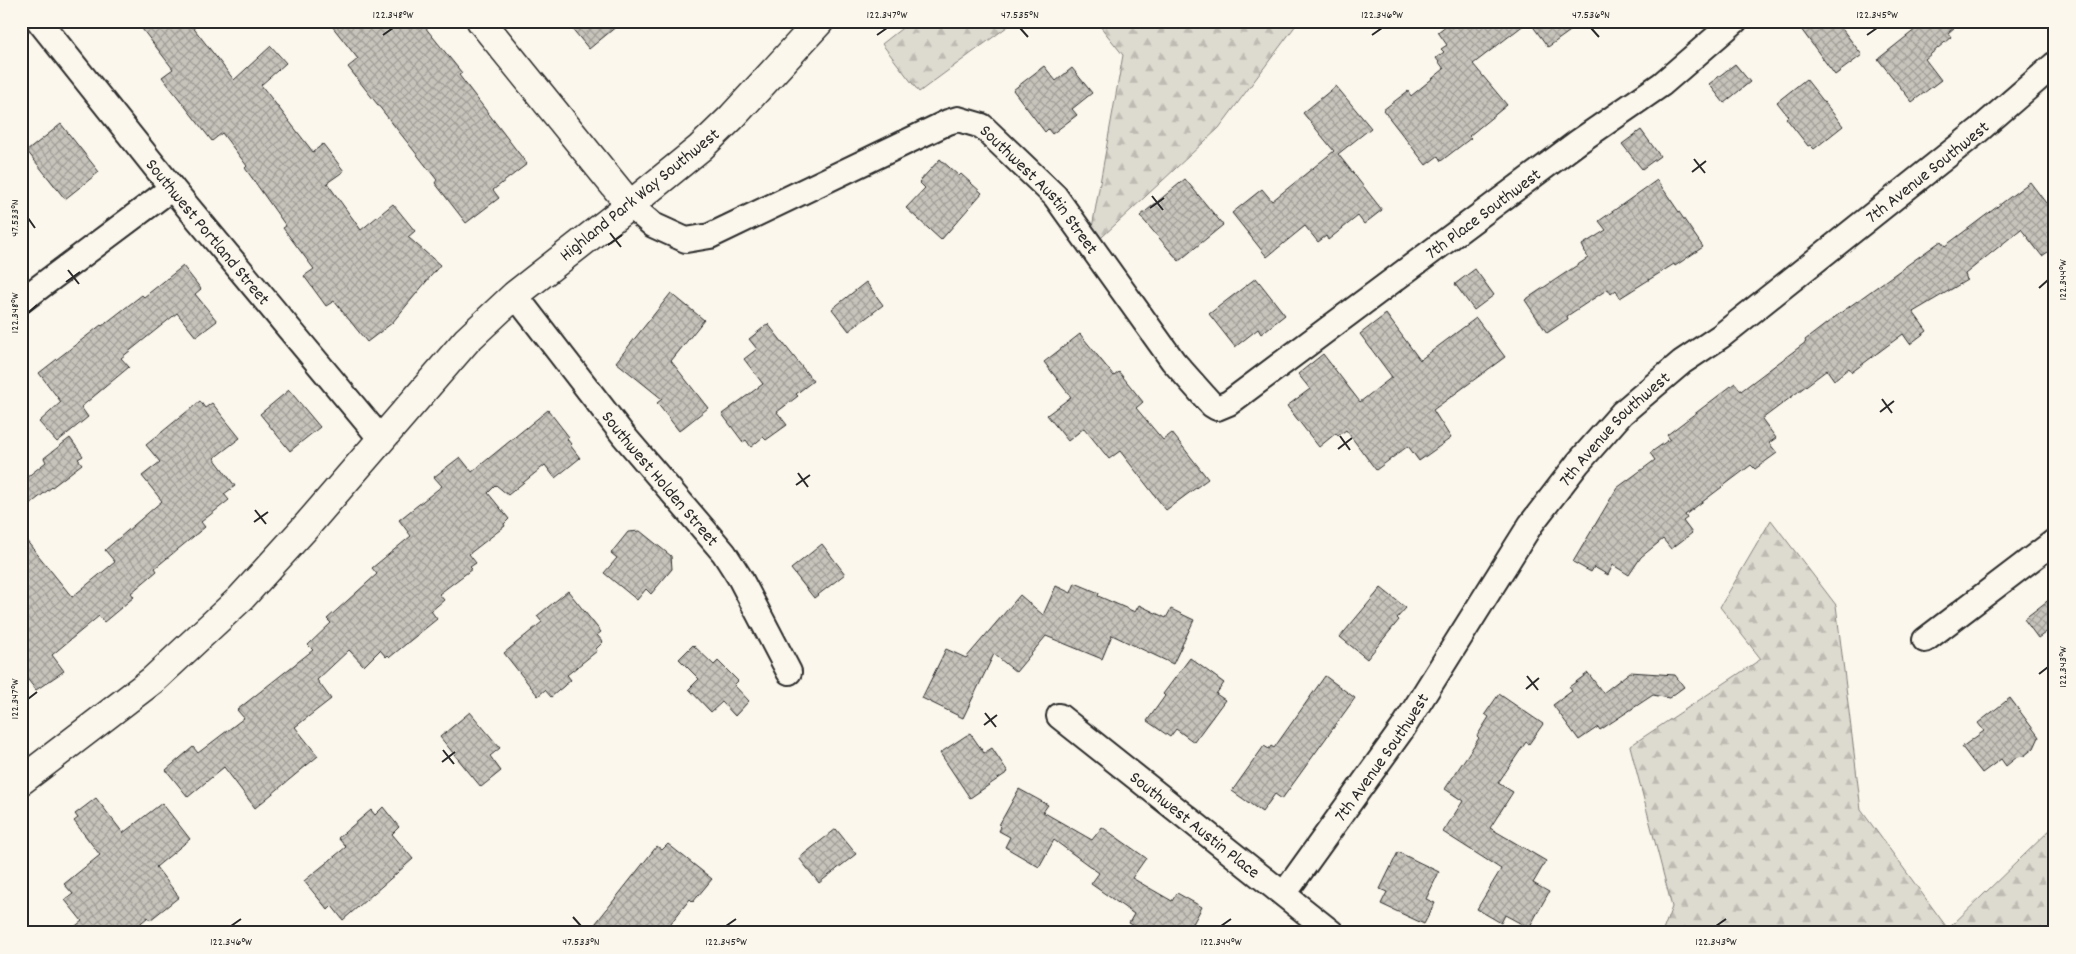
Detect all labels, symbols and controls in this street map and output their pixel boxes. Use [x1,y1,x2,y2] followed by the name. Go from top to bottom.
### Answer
[373,7,414,24] text: 122.348°W
[867,7,907,24] text: 122.347°W
[1001,7,1039,24] text: 47.535°N
[1361,7,1403,24] text: 122.346°W
[1572,7,1610,24] text: 47.536°N
[1856,7,1898,24] text: 122.345°W
[1862,116,1996,231] street label: 7th Avenue Southwest
[973,120,1103,261] street label: Southwest Austin Street
[555,123,726,268] street label: Highland Park Way Southwest
[138,154,275,312] street label: Southwest Portland Street
[1421,163,1548,267] street label: 7th Place Southwest
[7,199,24,237] text: 47.533°N
[2055,259,2072,301] text: 122.344°W
[7,292,24,333] text: 122.348°W
[1554,367,1677,493] street label: 7th Avenue Southwest
[594,407,724,553] street label: Southwest Holden Street
[2055,646,2072,688] text: 122.343°W
[7,679,24,719] text: 122.347°W
[1330,689,1437,828] street label: 7th Avenue Southwest
[1123,767,1264,886] street label: Southwest Austin Place
[210,934,252,951] text: 122.346°W
[562,934,600,951] text: 47.533°N
[705,934,747,951] text: 122.345°W
[1200,934,1242,951] text: 122.344°W
[1695,934,1737,951] text: 122.343°W

